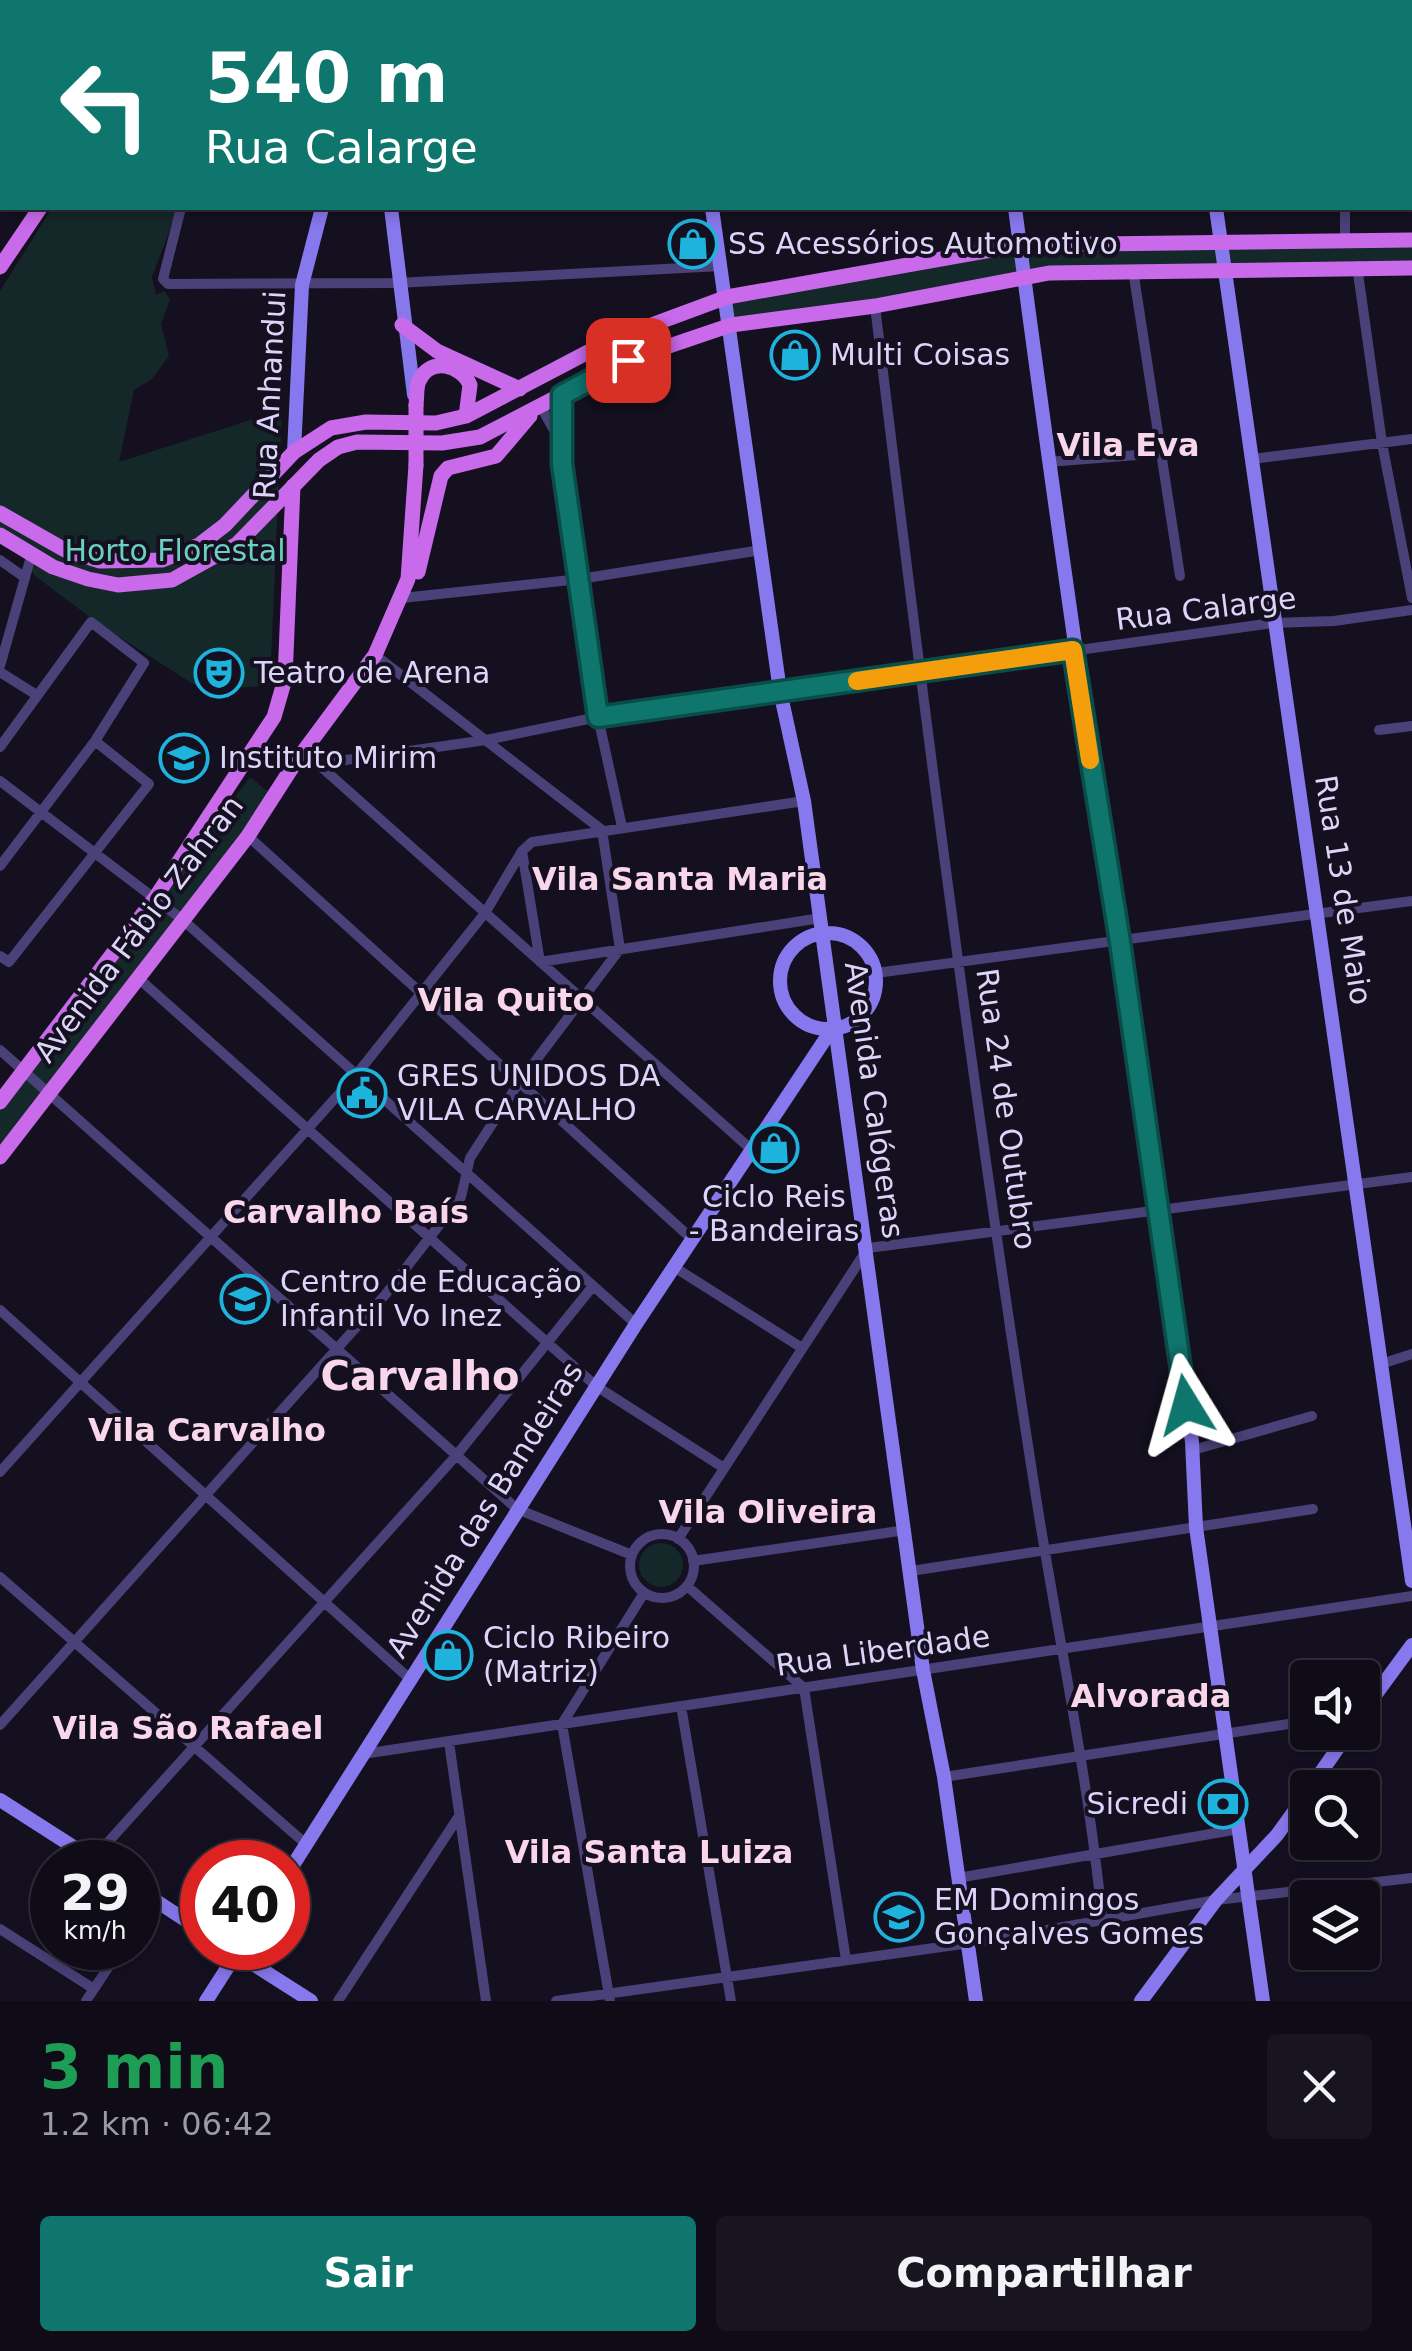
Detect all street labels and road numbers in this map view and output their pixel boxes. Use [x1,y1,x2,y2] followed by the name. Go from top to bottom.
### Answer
[247,290,292,500] street label: Rua Anhandui
[1114,580,1298,637] street label: Rua Calarge
[1308,773,1379,1007] street label: Rua 13 de Maio
[27,788,250,1069] street label: Avenida Fábio Zahran
[838,959,911,1241] street label: Avenida Calógeras
[969,966,1044,1252] street label: Rua 24 de Outubro
[379,1355,590,1664] street label: Avenida das Bandeiras
[774,1618,992,1683] street label: Rua Liberdade

